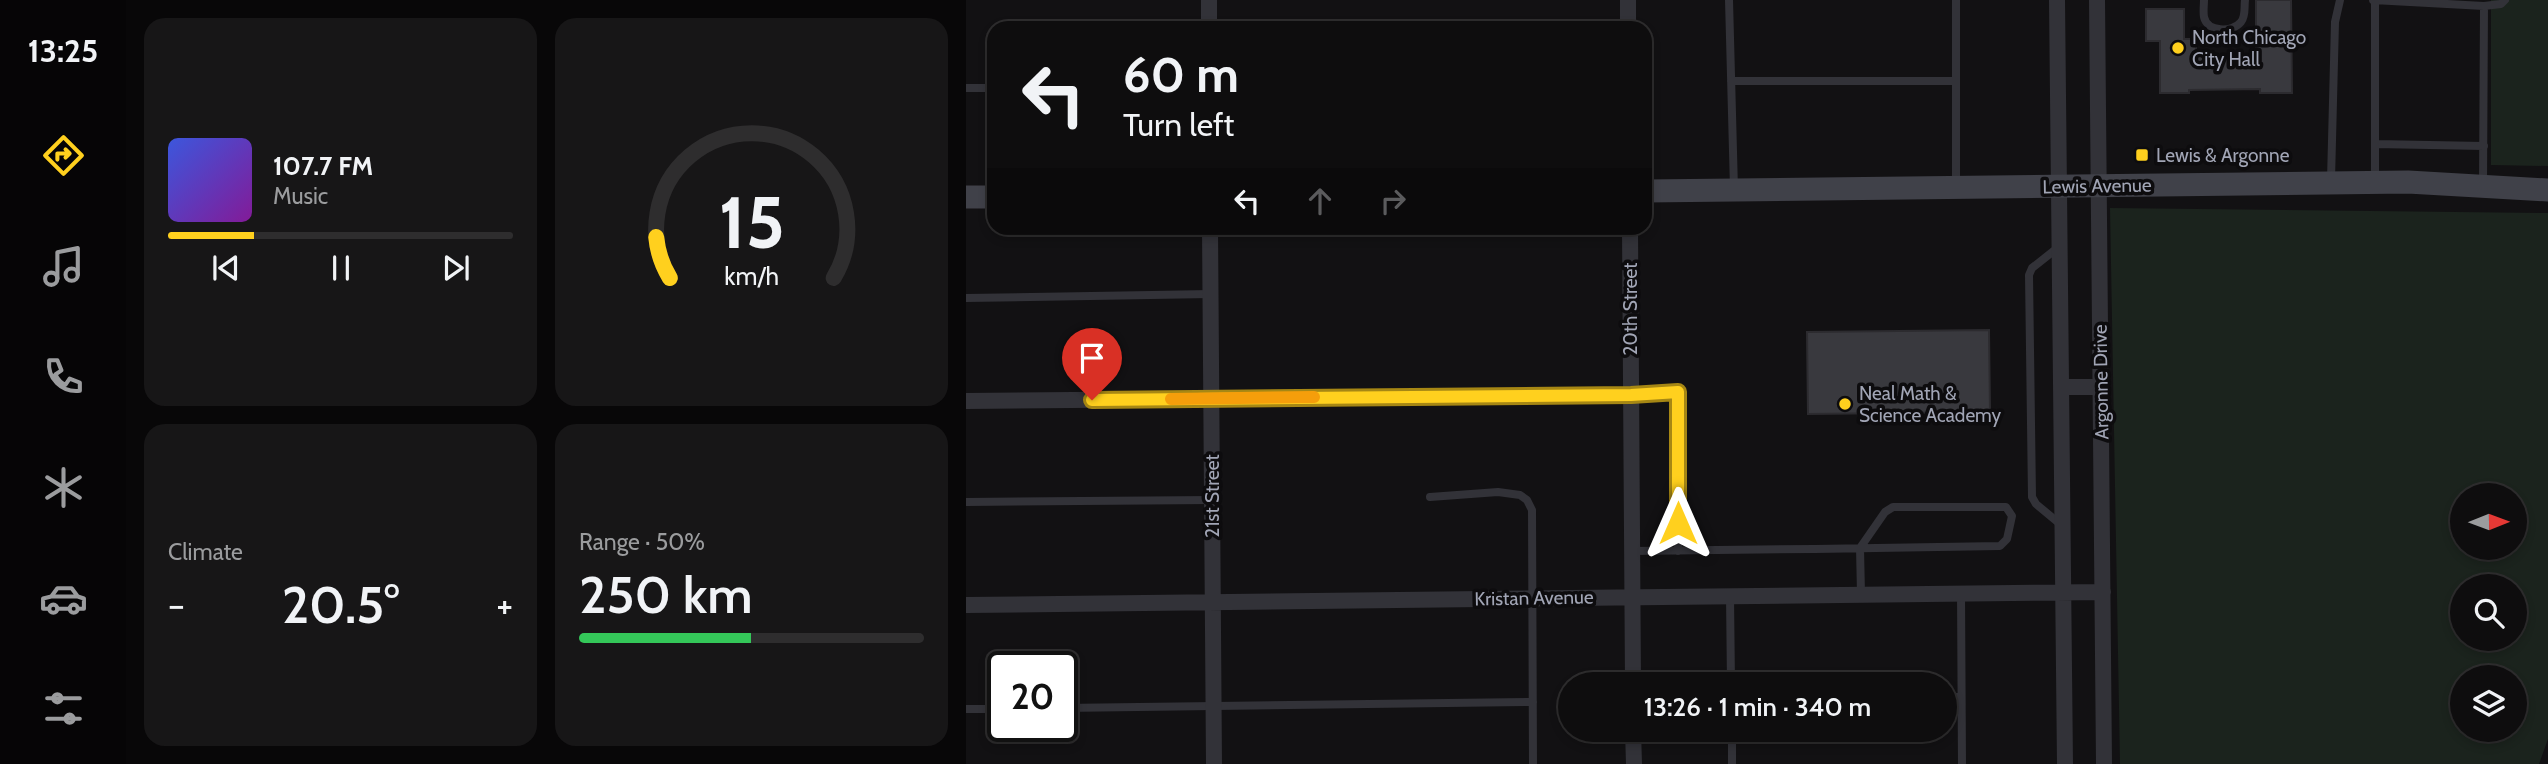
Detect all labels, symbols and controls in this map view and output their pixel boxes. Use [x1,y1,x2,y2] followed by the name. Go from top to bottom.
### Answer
[2192,26,2306,71] place label: North Chicago City Hall
[28,31,98,70] text: 13:25
[2170,40,2186,56] marker: North Chicago City Hall
[1123,45,1239,104] text: 60 m
[1008,49,1099,140] icon: left
[1123,105,1234,144] text: Turn left
[39,131,88,180] icon: directions
[2156,144,2290,167] place label: Lewis & Argonne
[2134,147,2150,163] marker: Lewis & Argonne
[273,150,373,182] text: 107.7 FM
[2042,174,2152,198] street label: Lewis Avenue
[719,179,784,267] text: 15
[273,182,328,210] text: Music
[1228,182,1266,220] icon: left
[1301,182,1339,220] icon: ahead
[1374,182,1412,220] icon: right
[39,242,88,291] icon: music
[207,249,245,287] icon: previous
[322,249,360,287] icon: pause
[437,249,475,287] icon: next
[724,261,779,291] text: km/h
[1619,262,1642,356] street label: 20th Street
[2088,324,2114,440] street label: Argonne Drive
[1062,328,1122,400] pin
[1073,339,1111,377] icon: arrive
[39,352,88,401] icon: phone
[1859,382,2002,427] place label: Neal Math & Science Academy
[1837,396,1853,412] marker: Neal Math & Science Academy
[1201,454,1224,538] street label: 21st Street
[39,463,88,512] icon: climate
[2450,483,2527,560] north arrow
[2450,483,2527,742] map controls
[1641,486,1715,560] position arrow
[579,528,705,556] text: Range · 50%
[168,538,243,566] text: Climate
[579,563,753,626] text: 250 km
[282,573,399,636] text: 20.5°
[39,574,88,623] icon: car
[2450,574,2527,651] button: search
[168,581,185,628] text: −
[496,581,513,628] text: +
[1474,585,1594,611] street label: Kristan Avenue
[987,651,1078,742] speed limit sign: 20
[2450,665,2527,742] button: layers
[39,684,88,733] icon: filters
[1644,691,1871,723] text: 13:26 · 1 min · 340 m

